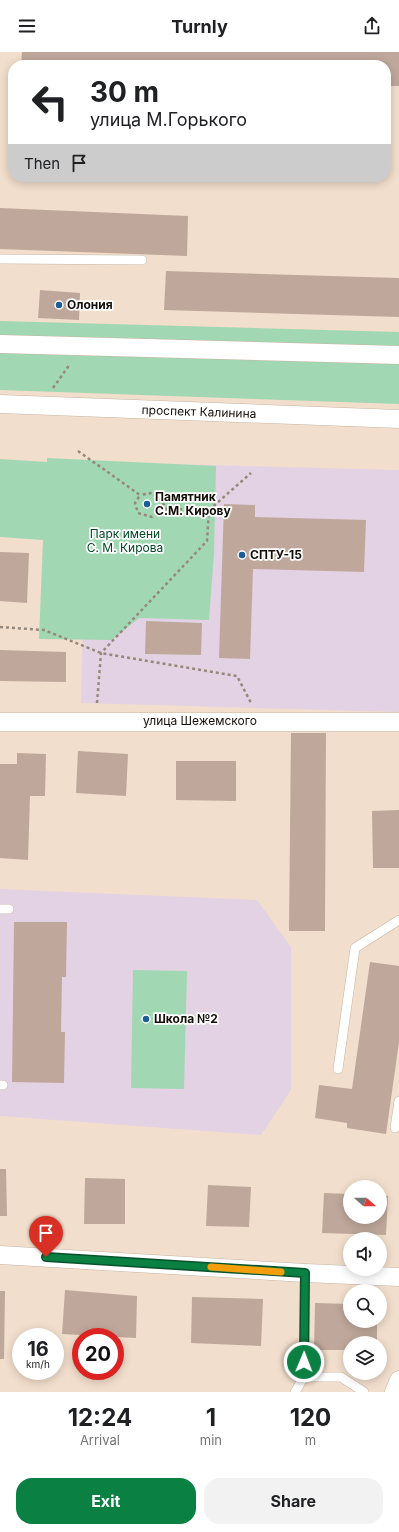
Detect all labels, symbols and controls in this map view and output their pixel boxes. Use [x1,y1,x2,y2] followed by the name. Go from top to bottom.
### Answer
[16,15,38,37] icon: menu
[361,15,383,37] icon: share
[171,16,228,37] text: Turnly
[90,75,159,109] text: 30 m
[24,76,76,128] icon: left
[90,109,247,130] text: улица М.Горького
[68,152,90,174] icon: arrive
[24,154,60,173] text: Then
[67,297,113,312] place label: Олония
[54,300,64,310] marker: Олония
[141,402,257,421] street label: проспект Калинина
[155,489,231,518] place label: Памятник С.М. Кирову
[142,499,152,509] marker: Памятник С.М. Кирову
[87,526,163,555] park label: Парк имени С. М. Кирова
[250,547,302,562] place label: СПТУ-15
[237,550,247,560] marker: СПТУ-15
[143,713,257,728] street label: улица Шежемского
[154,1011,218,1026] place label: Школа №2
[141,1014,151,1024] marker: Школа №2
[343,1180,387,1224] north arrow
[343,1180,387,1380] map controls
[29,1216,63,1257] pin
[35,1222,57,1244] icon: arrive
[343,1232,387,1276] button: sound
[343,1284,387,1328] button: search
[72,1328,124,1380] speed limit sign: 20
[343,1336,387,1380] button: layers
[27,1337,49,1361] text: 16
[283,1341,325,1383] position arrow
[26,1358,50,1370] text: km/h
[68,1403,132,1432] text: 12:24
[206,1403,216,1432] text: 1
[290,1403,331,1432] text: 120
[80,1432,120,1448] text: Arrival
[200,1432,222,1448] text: min
[305,1432,316,1448] text: m
[16,1478,196,1524] button: Exit
[204,1478,383,1524] button: Share

